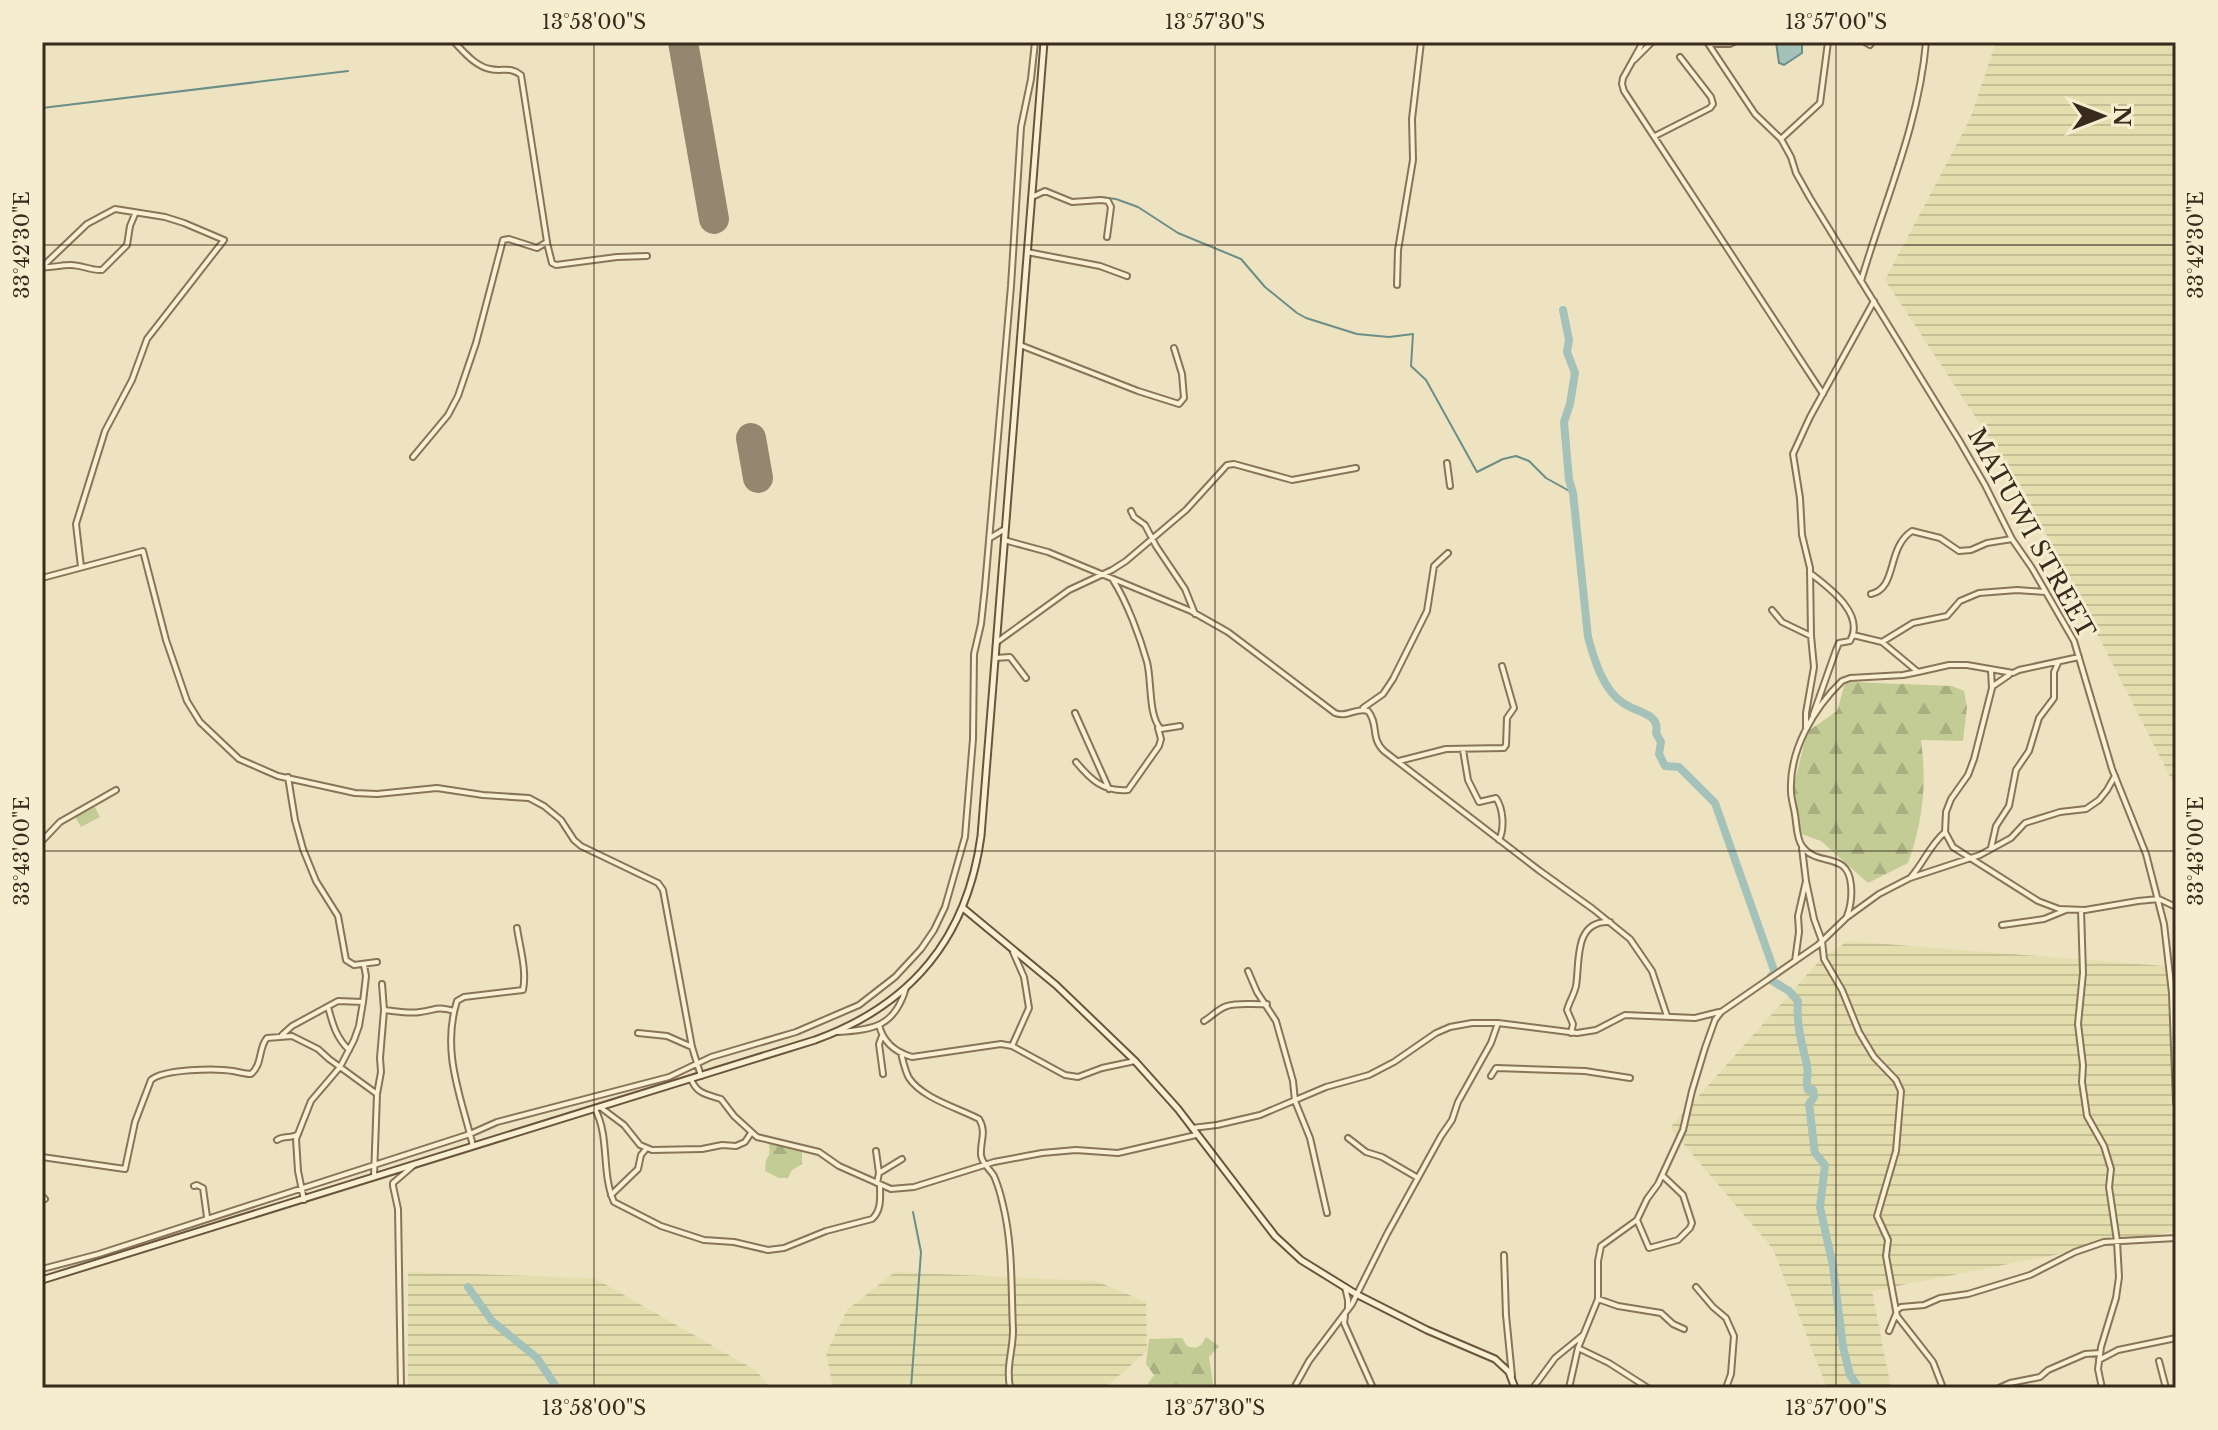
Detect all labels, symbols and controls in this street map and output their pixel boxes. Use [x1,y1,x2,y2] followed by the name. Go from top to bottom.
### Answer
[542,10,646,34] text: 13°58'00"S
[1165,10,1265,34] text: 13°57'30"S
[1785,10,1887,34] text: 13°57'00"S
[2062,76,2142,156] north arrow
[2108,106,2135,127] text: N
[10,191,34,299] text: 33°42'30"E
[2184,191,2208,299] text: 33°42'30"E
[1962,423,2101,643] street label: MATUWI STREET
[10,796,34,906] text: 33°43'00"E
[2184,796,2208,906] text: 33°43'00"E
[542,1396,646,1420] text: 13°58'00"S
[1165,1396,1265,1420] text: 13°57'30"S
[1785,1396,1887,1420] text: 13°57'00"S

